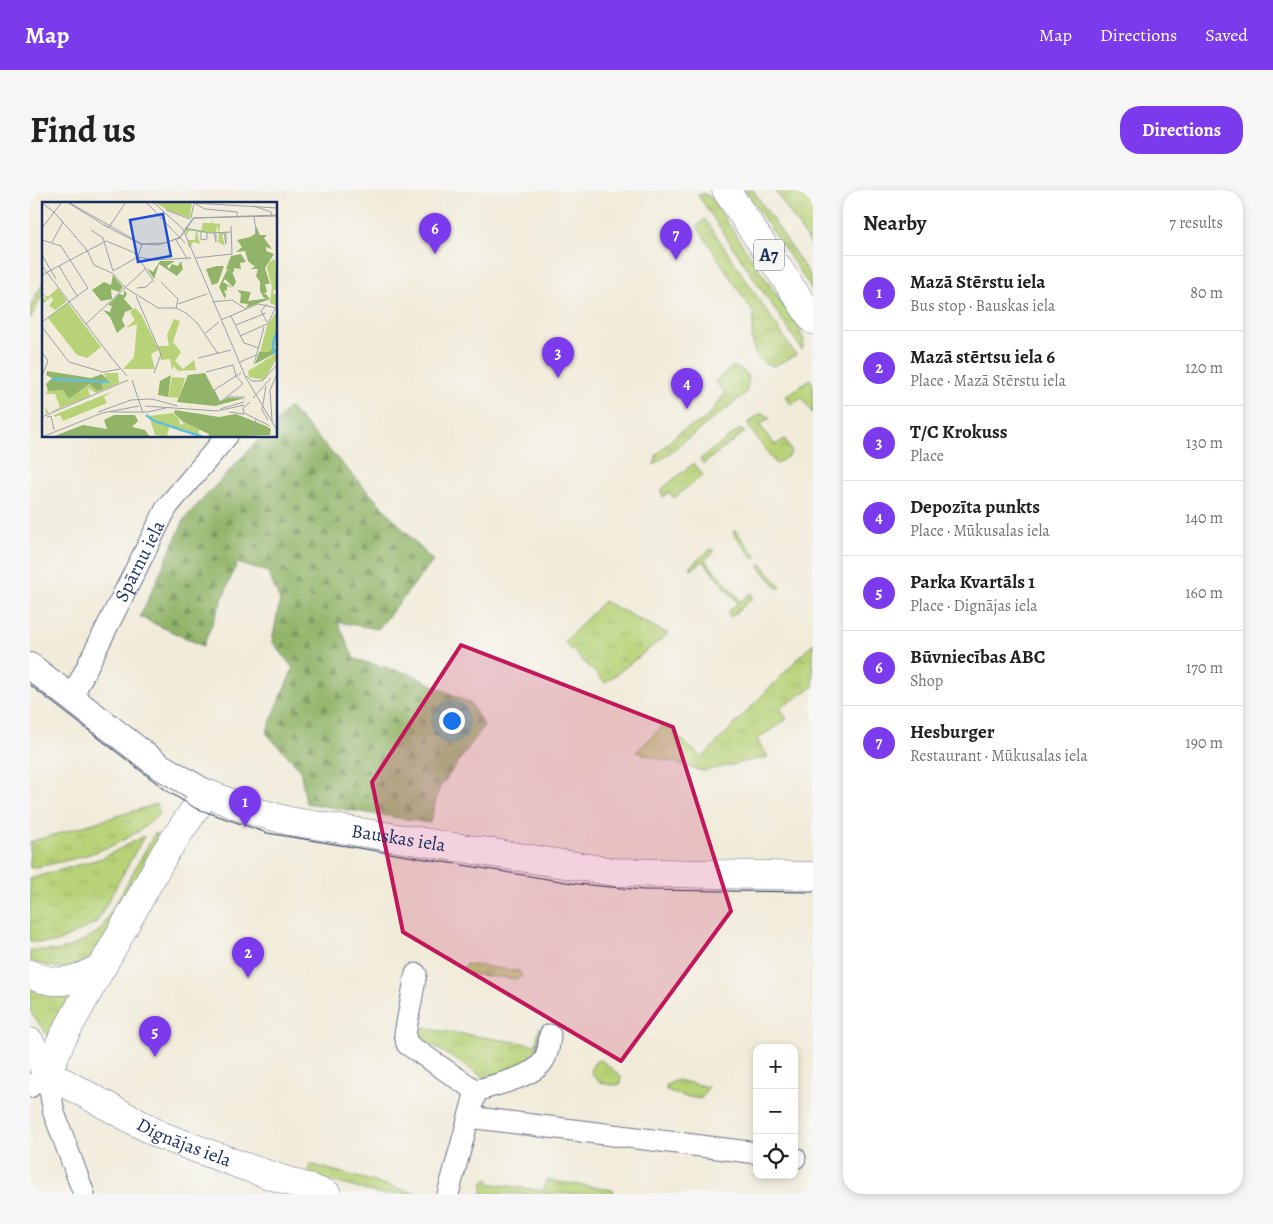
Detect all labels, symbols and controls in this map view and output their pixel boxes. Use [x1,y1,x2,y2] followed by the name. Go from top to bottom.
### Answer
[25,19,69,51] text: Map
[1039,23,1072,47] text: Map
[1100,23,1177,47] text: Directions
[1205,23,1248,47] text: Saved
[30,106,136,154] text: Find us
[1120,106,1243,154] button: Directions
[42,202,278,438] inset map
[863,209,926,237] text: Nearby
[1169,212,1223,234] text: 7 results
[419,213,451,254] pin: 6
[660,219,692,260] pin: 7
[754,240,784,270] road number: A7
[910,269,1045,295] text: Mazā Stērstu iela
[876,282,882,304] text: 1
[1190,282,1223,304] text: 80 m
[910,295,1055,317] text: Bus stop · Bauskas iela
[542,337,574,378] pin: 3
[910,344,1055,370] text: Mazā stērtsu iela 6
[875,357,883,379] text: 2
[1185,357,1223,379] text: 120 m
[671,368,703,409] pin: 4
[910,370,1066,392] text: Place · Mazā Stērstu iela
[910,419,1008,445] text: T/C Krokuss
[876,432,882,454] text: 3
[1186,432,1223,454] text: 130 m
[910,445,944,467] text: Place
[910,494,1040,520] text: Depozīta punkts
[875,507,883,529] text: 4
[1185,507,1223,529] text: 140 m
[109,516,171,606] street label: Spārnu iela
[910,520,1050,542] text: Place · Mūkusalas iela
[910,569,1035,595] text: Parka Kvartāls 1
[876,582,882,604] text: 5
[1185,582,1223,604] text: 160 m
[910,595,1038,617] text: Place · Dignājas iela
[910,644,1045,670] text: Būvniecības ABC
[875,657,883,679] text: 6
[1186,657,1223,679] text: 170 m
[910,670,943,692] text: Shop
[439,708,465,734] your location
[910,719,994,745] text: Hesburger
[876,732,882,754] text: 7
[1185,732,1223,754] text: 190 m
[910,745,1088,767] text: Restaurant · Mūkusalas iela
[229,786,261,827] pin: 1
[350,818,447,858] street label: Bauskas iela
[232,937,264,978] pin: 2
[139,1016,171,1057] pin: 5
[753,1044,798,1179] map controls
[753,1044,798,1089] button: +
[753,1089,798,1134] button: −
[132,1112,235,1173] street label: Dignājas iela
[753,1134,798,1179] button: locate

